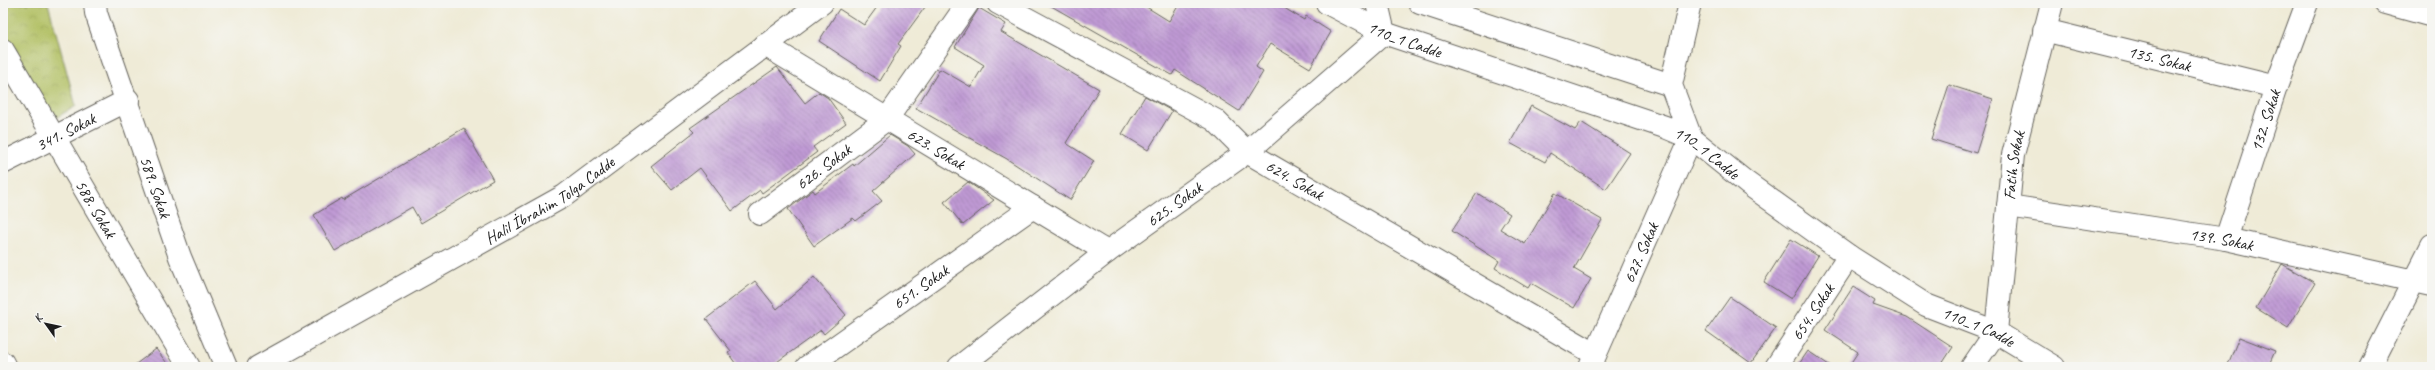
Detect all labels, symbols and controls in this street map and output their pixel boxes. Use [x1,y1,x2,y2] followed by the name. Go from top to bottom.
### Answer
[1364,16,1445,63] street label: 110_1 Cadde
[2126,41,2195,77] street label: 135. Sokak
[2246,85,2286,154] street label: 132. Sokak
[33,107,101,156] street label: 341. Sokak
[1671,122,1745,185] street label: 110_1 Cadde
[903,123,970,175] street label: 623. Sokak
[1999,127,2030,201] street label: Fatih Sokak
[792,138,857,195] street label: 626. Sokak
[481,151,620,249] street label: Halil İbrahim Tolga Cadde
[135,153,176,222] street label: 589. Sokak
[1262,155,1329,206] street label: 624. Sokak
[70,176,122,243] street label: 588. Sokak
[1142,176,1208,232] street label: 625. Sokak
[1618,218,1664,286] street label: 627. Sokak
[2188,224,2257,256] street label: 139. Sokak
[889,259,954,314] street label: 651. Sokak
[1786,278,1840,345] street label: 654. Sokak
[1939,302,2019,352] street label: 110_1 Cadde
[26,304,66,344] north arrow
[30,310,46,325] text: K

